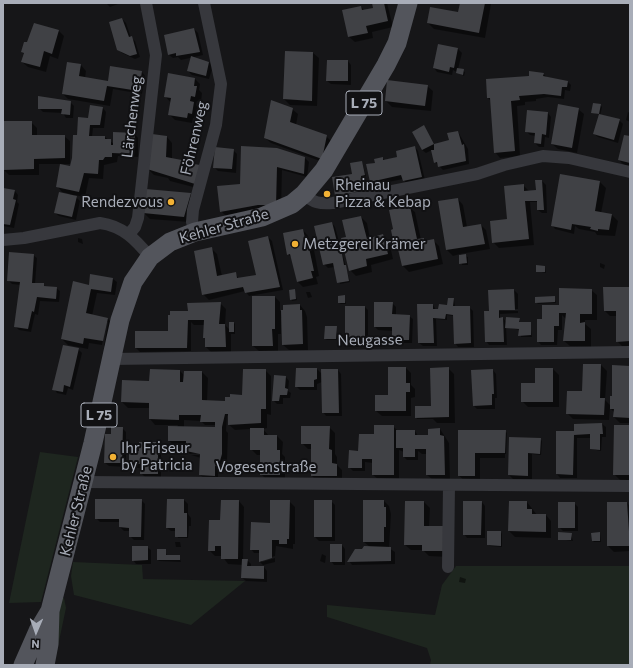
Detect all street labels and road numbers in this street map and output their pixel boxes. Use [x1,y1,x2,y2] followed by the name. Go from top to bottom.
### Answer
[118,75,146,159] street label: Lärchenweg
[346,91,382,115] road number: L 75
[177,99,211,177] street label: Föhrenweg
[177,205,271,247] street label: Kehler Straße
[337,330,403,350] street label: Neugasse
[81,403,117,427] road number: L 75
[215,458,317,476] street label: Vogesenstraße
[56,464,96,558] street label: Kehler Straße

